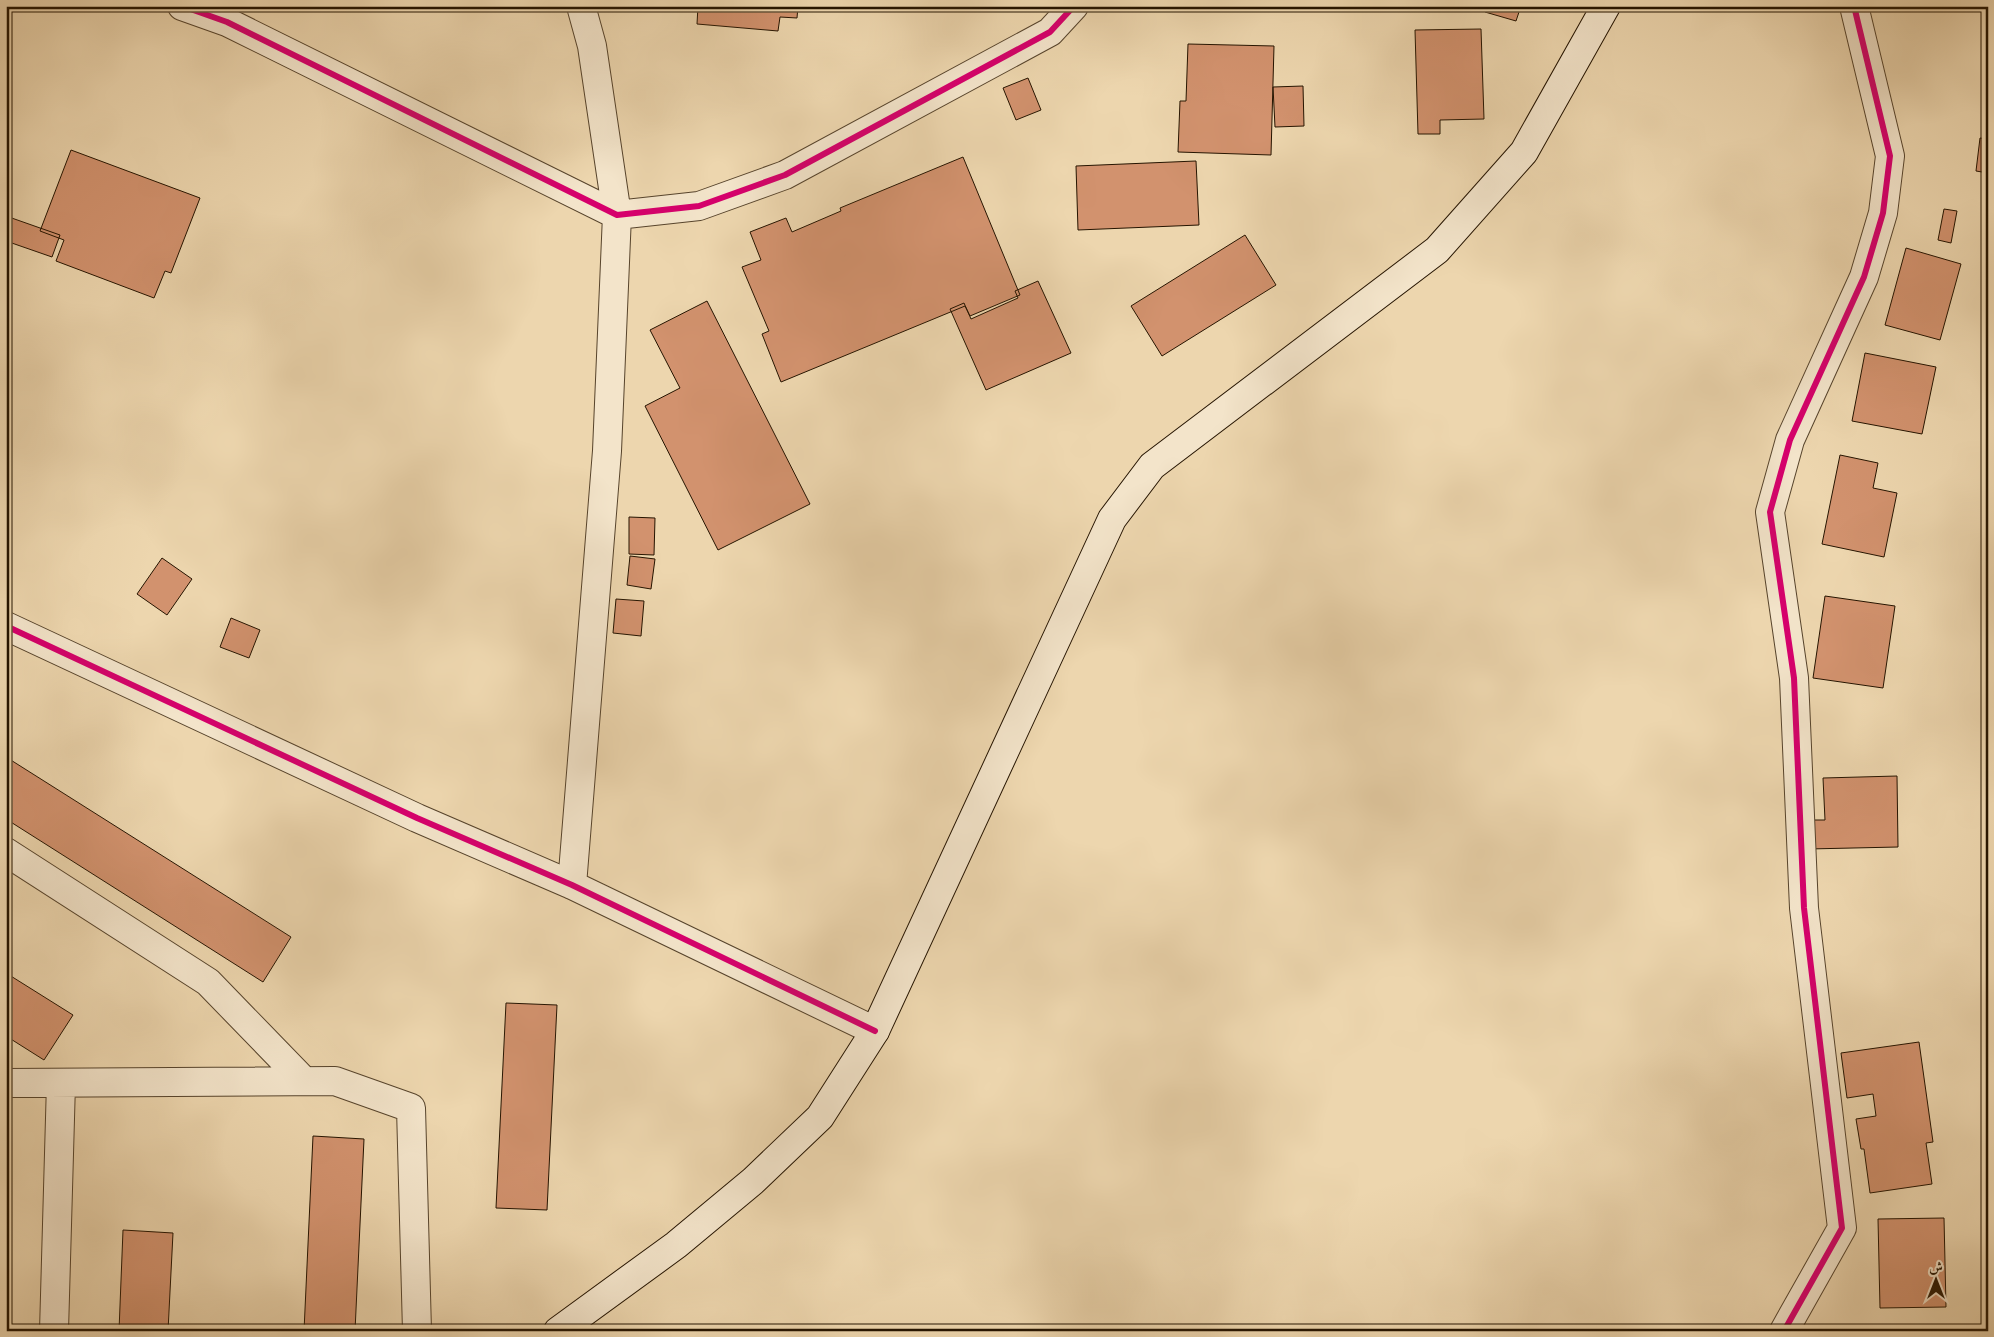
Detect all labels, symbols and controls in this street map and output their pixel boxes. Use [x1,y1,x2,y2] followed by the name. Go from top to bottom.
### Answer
[1912,1254,1962,1304] north arrow
[1929,1258,1943,1277] text: ش

